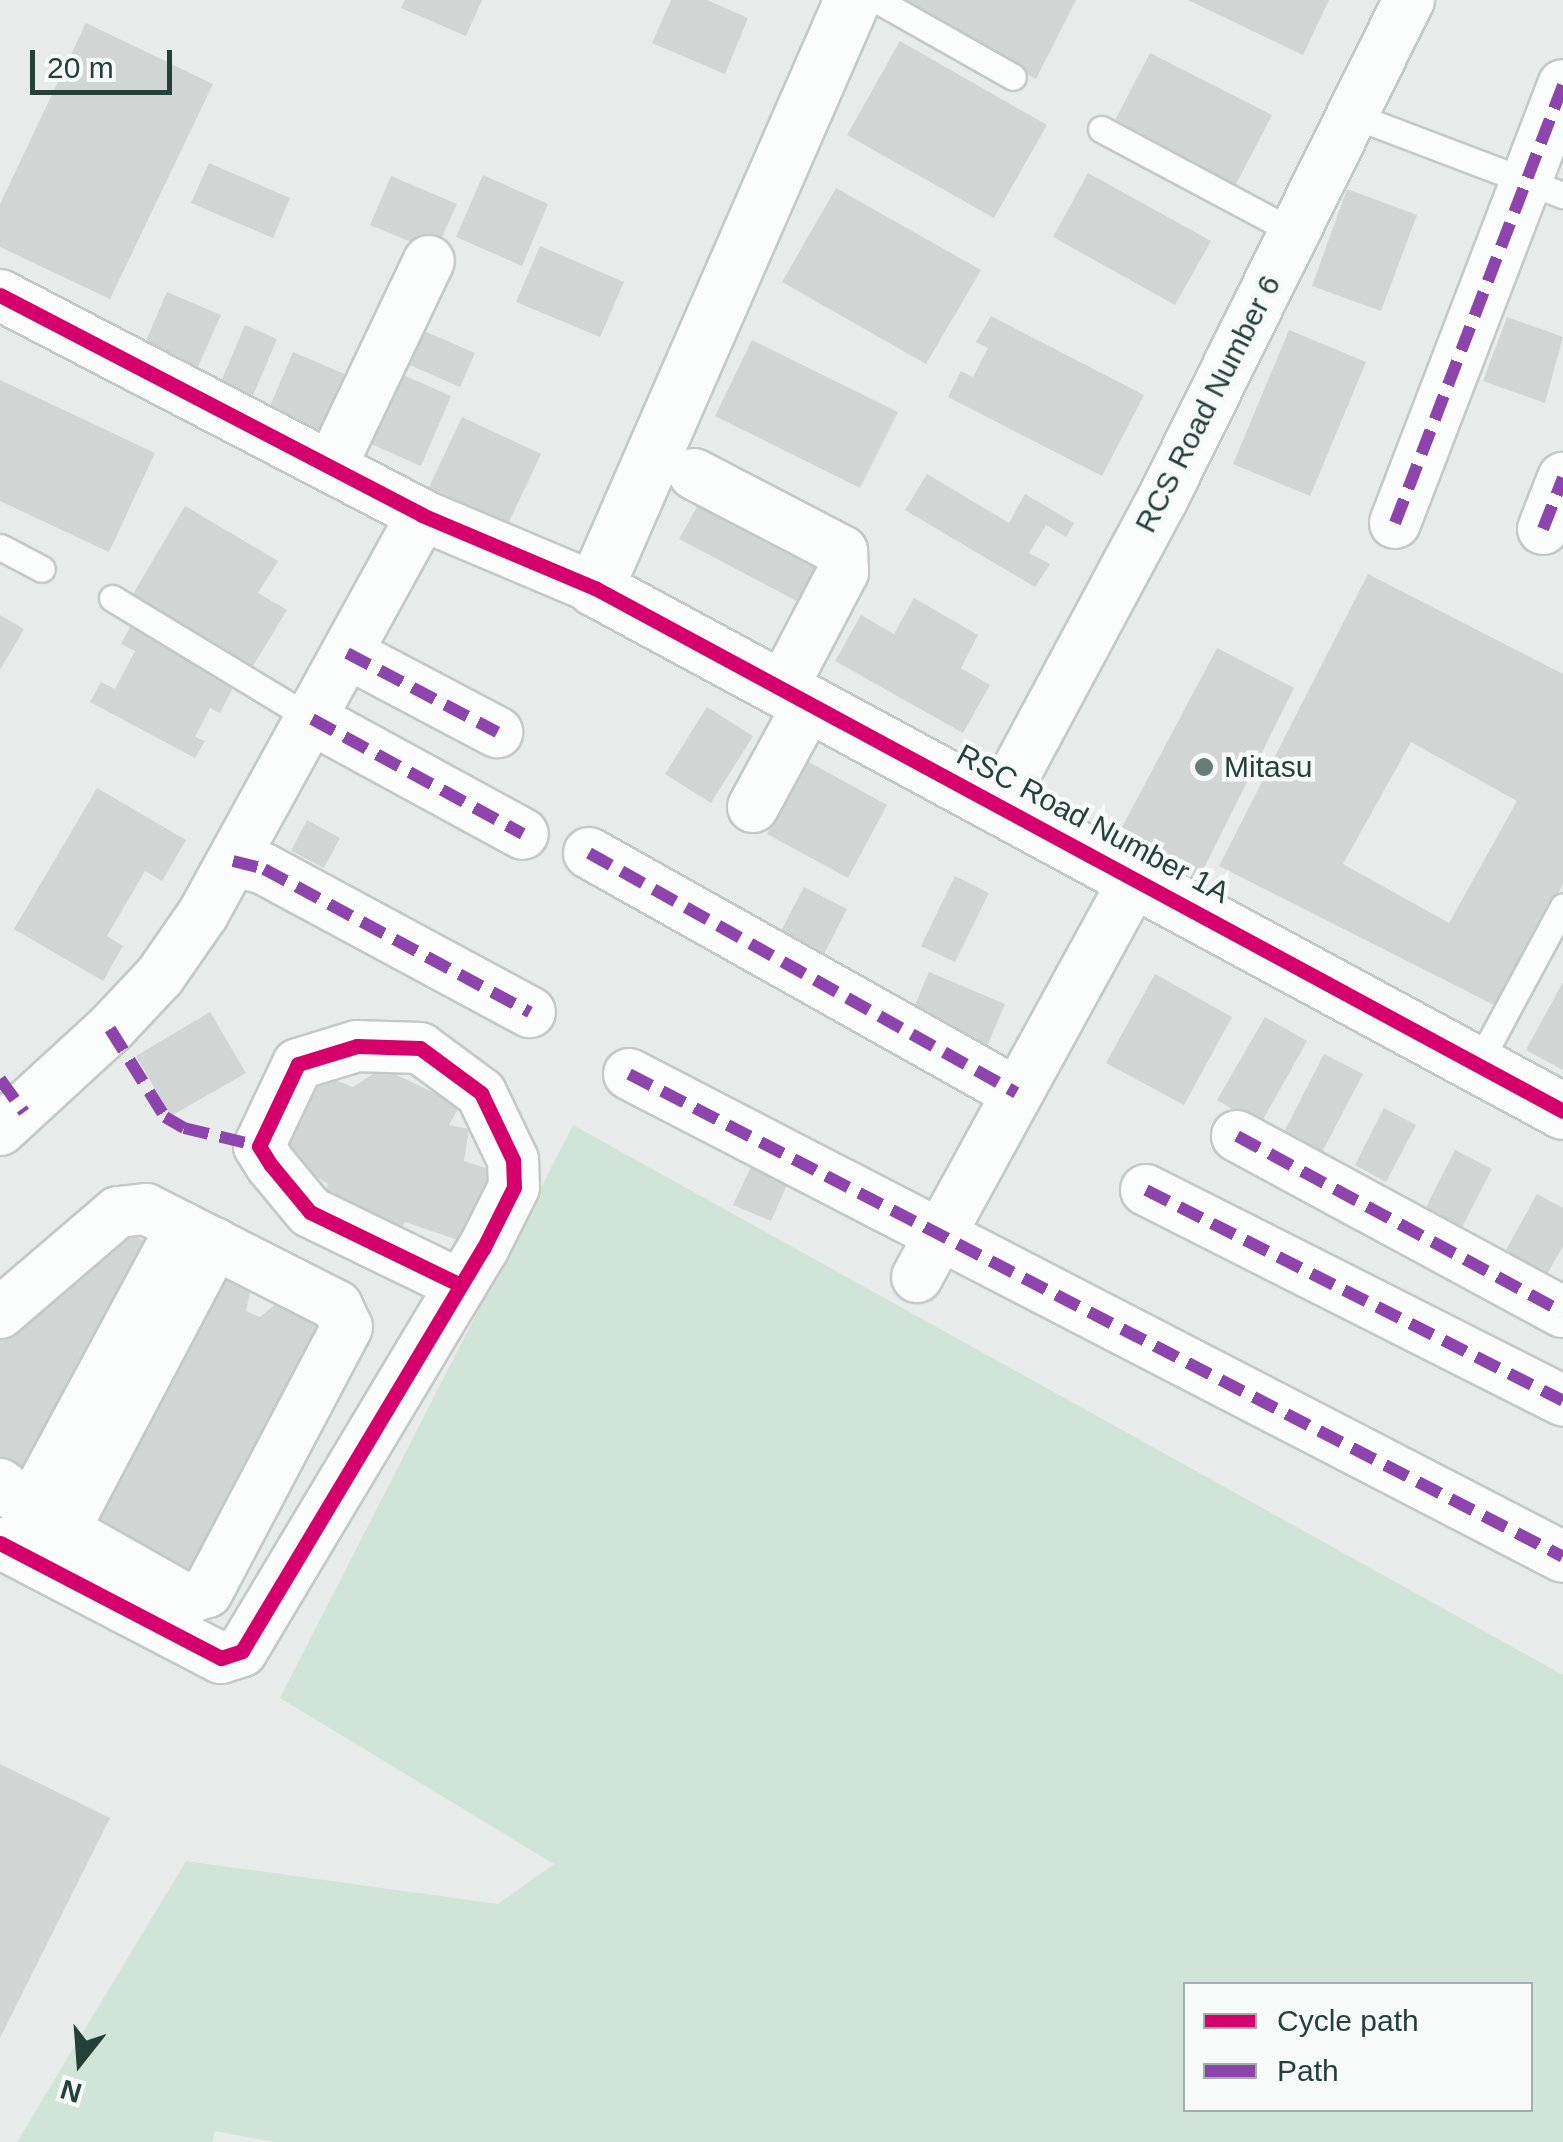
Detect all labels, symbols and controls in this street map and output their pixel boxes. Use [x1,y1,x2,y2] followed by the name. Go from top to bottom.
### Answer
[35,30,178,92] scale bar
[47,51,114,84] text: 20 m
[1128,270,1288,538] street label: RCS Road Number 6
[951,737,1235,911] street label: RSC Road Number 1A
[1224,749,1312,785] place label: Mitasu
[1193,756,1215,778] marker: Mitasu
[1183,1982,1533,2112] legend
[1277,2004,1419,2037] text: Cycle path
[30,2012,130,2112] north arrow
[1277,2054,1339,2087] text: Path
[57,2073,85,2109] text: N

